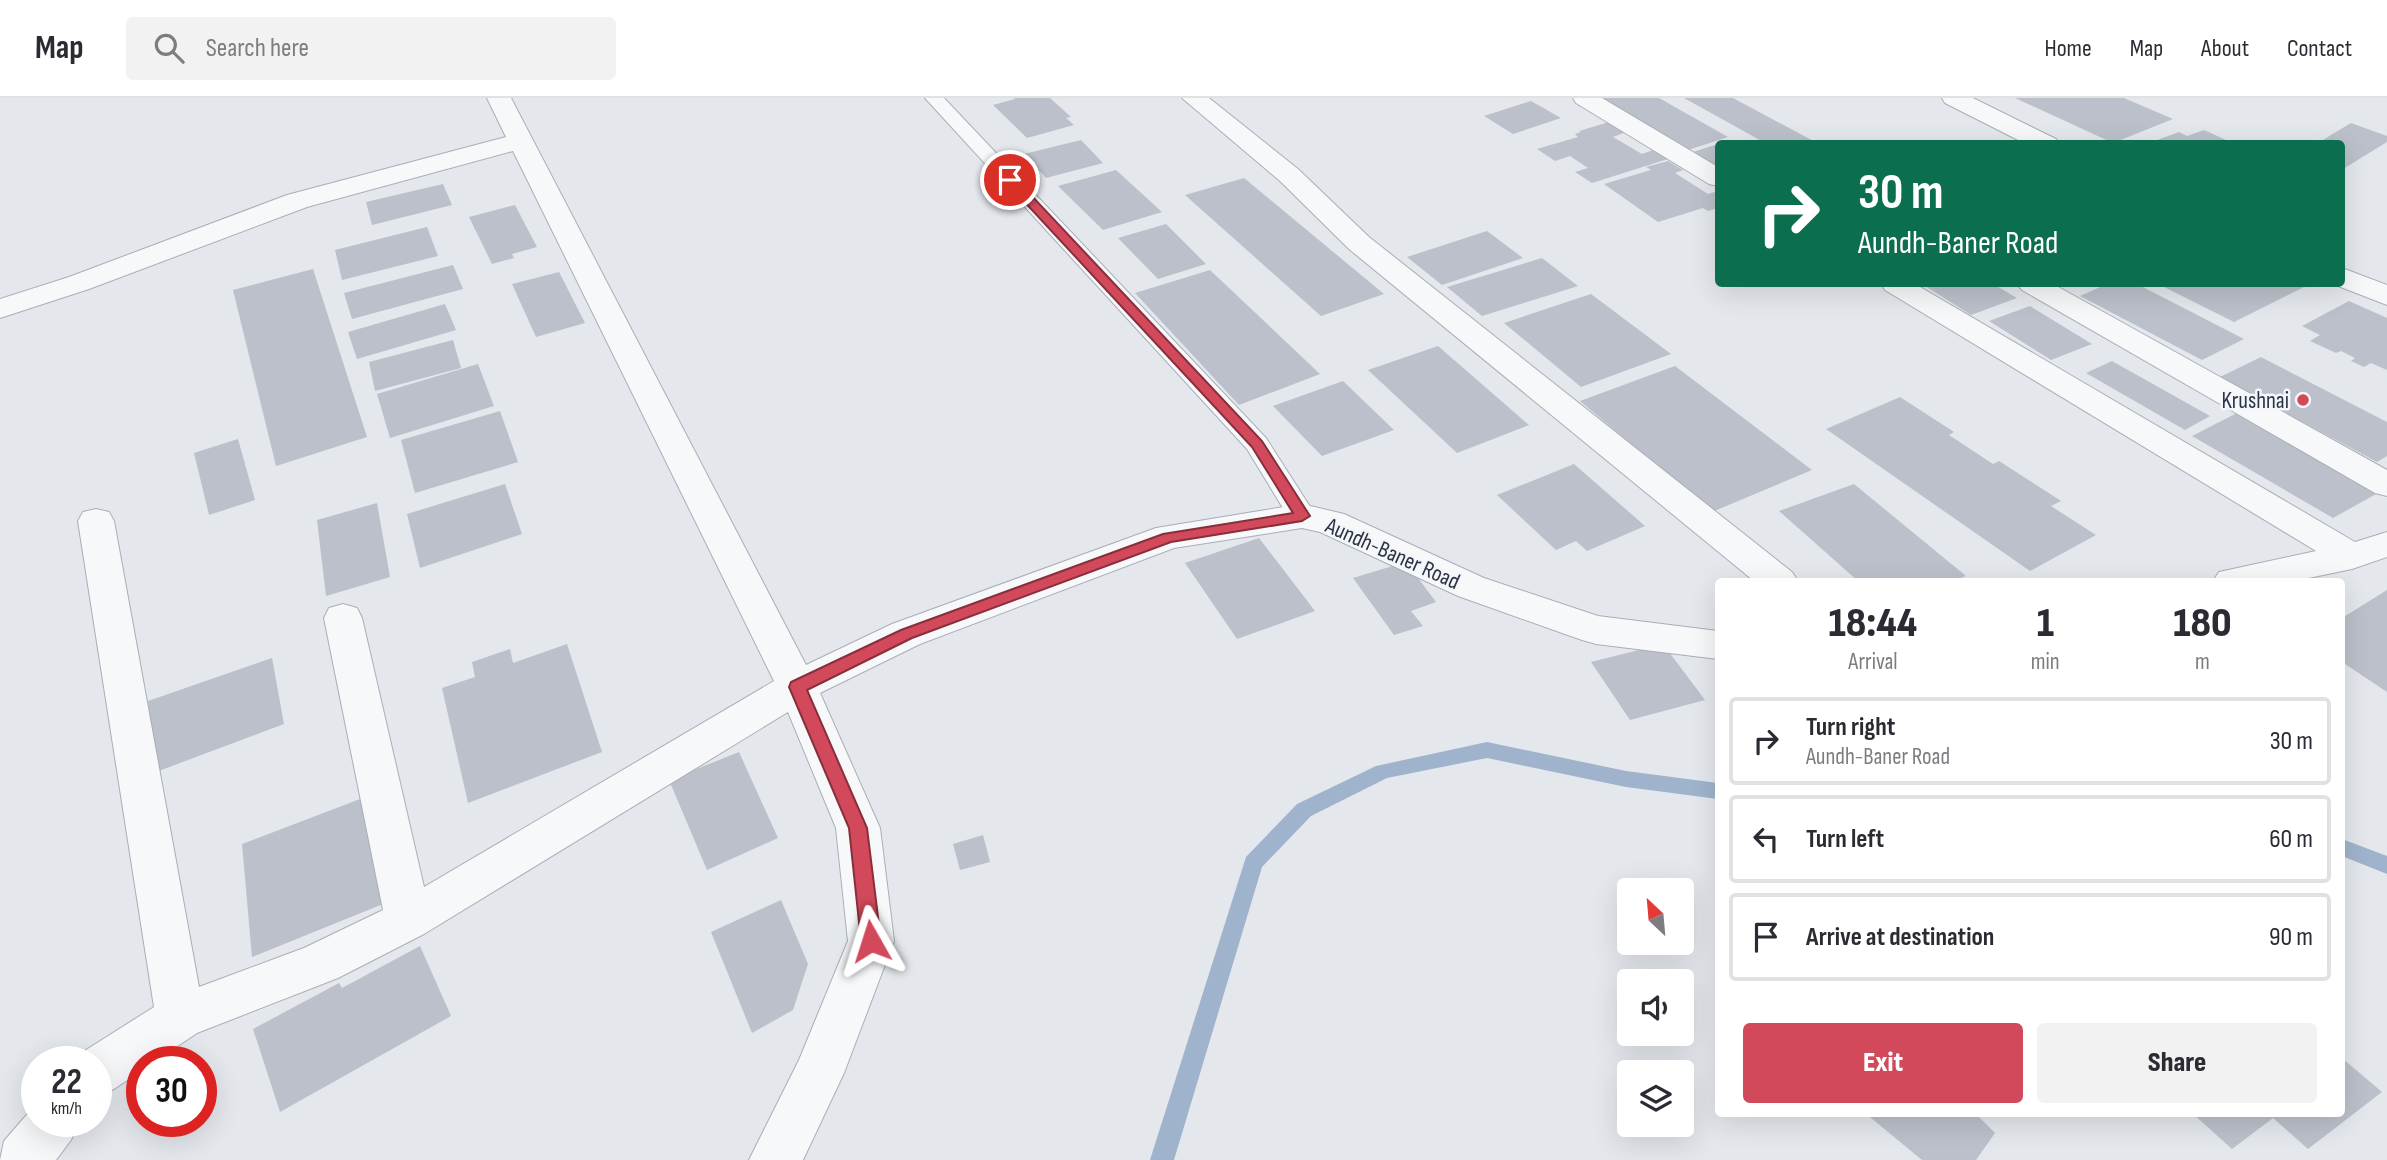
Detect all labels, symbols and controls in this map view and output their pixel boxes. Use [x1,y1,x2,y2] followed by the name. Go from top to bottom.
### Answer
[126,17,616,80] search box
[35,28,84,68] text: Map
[150,29,188,67] icon: search
[206,33,309,64] text: Search here
[2044,34,2092,63] text: Home
[2130,34,2163,63] text: Map
[2201,34,2249,63] text: About
[2287,34,2352,63] text: Contact
[980,150,1040,210] pin
[991,161,1029,199] icon: arrive
[1858,164,1943,223] text: 30 m
[1743,168,1834,259] icon: right
[1858,224,2058,263] text: Aundh-Baner Road
[2221,387,2289,415] place label: Krushnai
[2295,392,2311,408] marker: Krushnai
[1320,511,1464,596] street label: Aundh-Baner Road
[1828,598,1917,649] text: 18:44
[2037,598,2054,649] text: 1
[2173,598,2231,649] text: 180
[1848,648,1898,676] text: Arrival
[2031,648,2060,676] text: min
[2195,648,2210,676] text: m
[1806,712,1895,743] text: Turn right
[1747,722,1785,760] icon: right
[2270,726,2313,757] text: 30 m
[1806,743,1950,771] text: Aundh-Baner Road
[1747,820,1785,858] icon: left
[1806,824,1884,855] text: Turn left
[2269,824,2313,855] text: 60 m
[1617,878,1694,956] north arrow
[1617,878,1694,1137] map controls
[834,904,908,978] position arrow
[1747,918,1785,956] icon: arrive
[1806,922,1994,953] text: Arrive at destination
[2269,922,2313,953] text: 90 m
[1617,969,1694,1046] button: sound
[1743,1023,2023,1103] button: Exit
[2037,1023,2317,1103] button: Share
[126,1046,217,1137] speed limit sign: 30
[1617,1060,1694,1137] button: layers
[51,1061,82,1104] text: 22
[51,1098,82,1119] text: km/h

